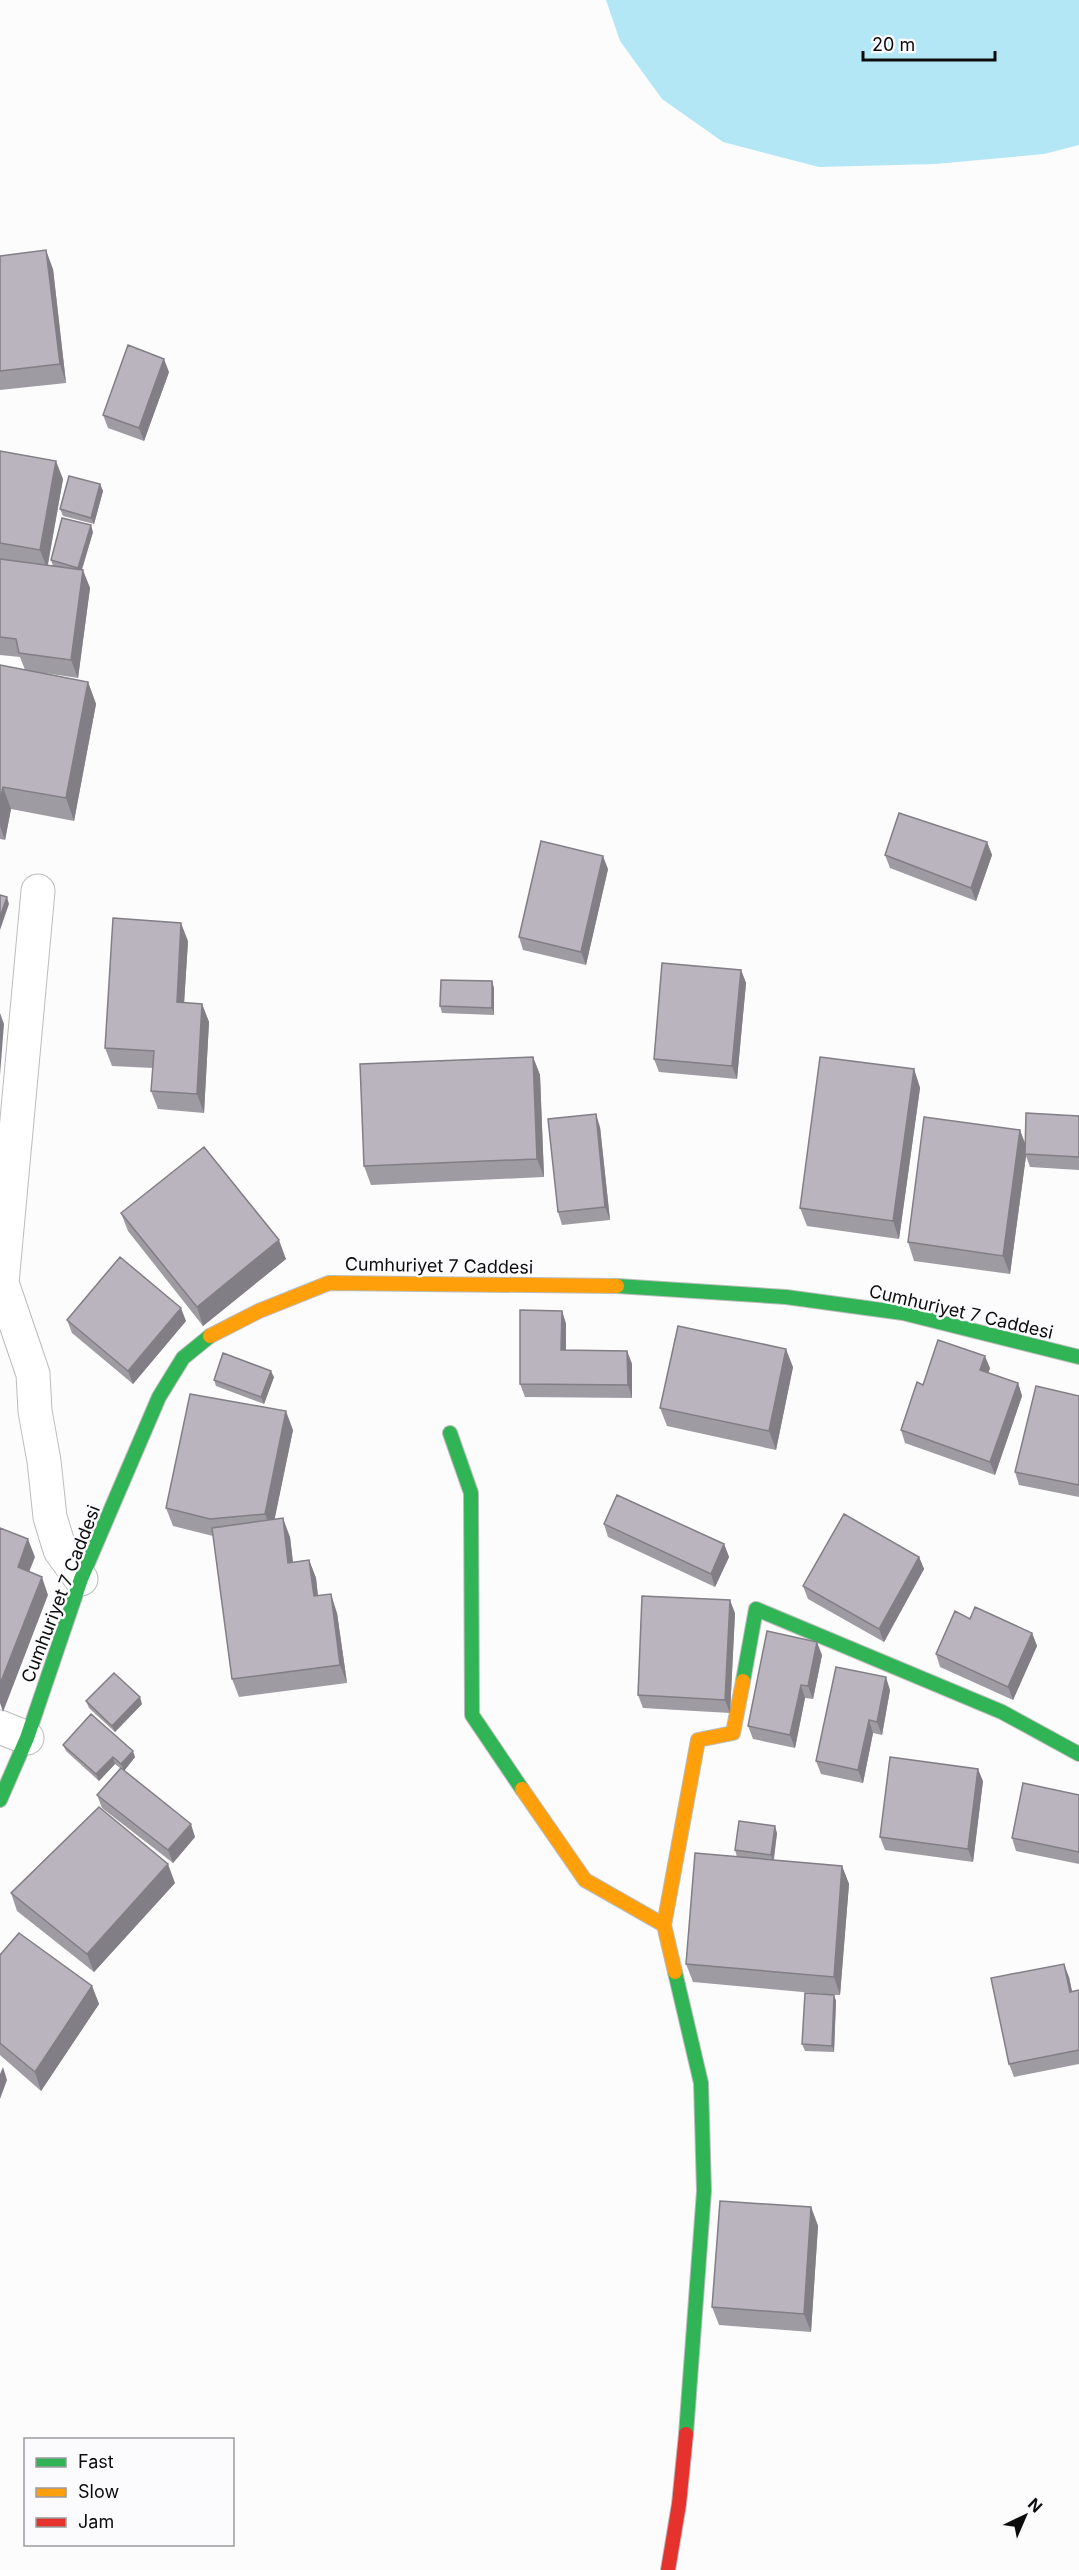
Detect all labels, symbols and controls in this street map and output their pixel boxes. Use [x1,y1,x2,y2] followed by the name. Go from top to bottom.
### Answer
[863,24,995,62] scale bar
[872,34,915,55] text: 20 m
[345,1253,533,1278] street label: Cumhuriyet 7 Caddesi
[867,1280,1055,1343] street label: Cumhuriyet 7 Caddesi
[17,1502,104,1686] street label: Cumhuriyet 7 Caddesi
[24,2438,234,2546] legend
[78,2451,114,2472] text: Fast
[78,2481,119,2502] text: Slow
[995,2486,1055,2546] north arrow
[1024,2494,1047,2517] text: N
[78,2511,114,2532] text: Jam

